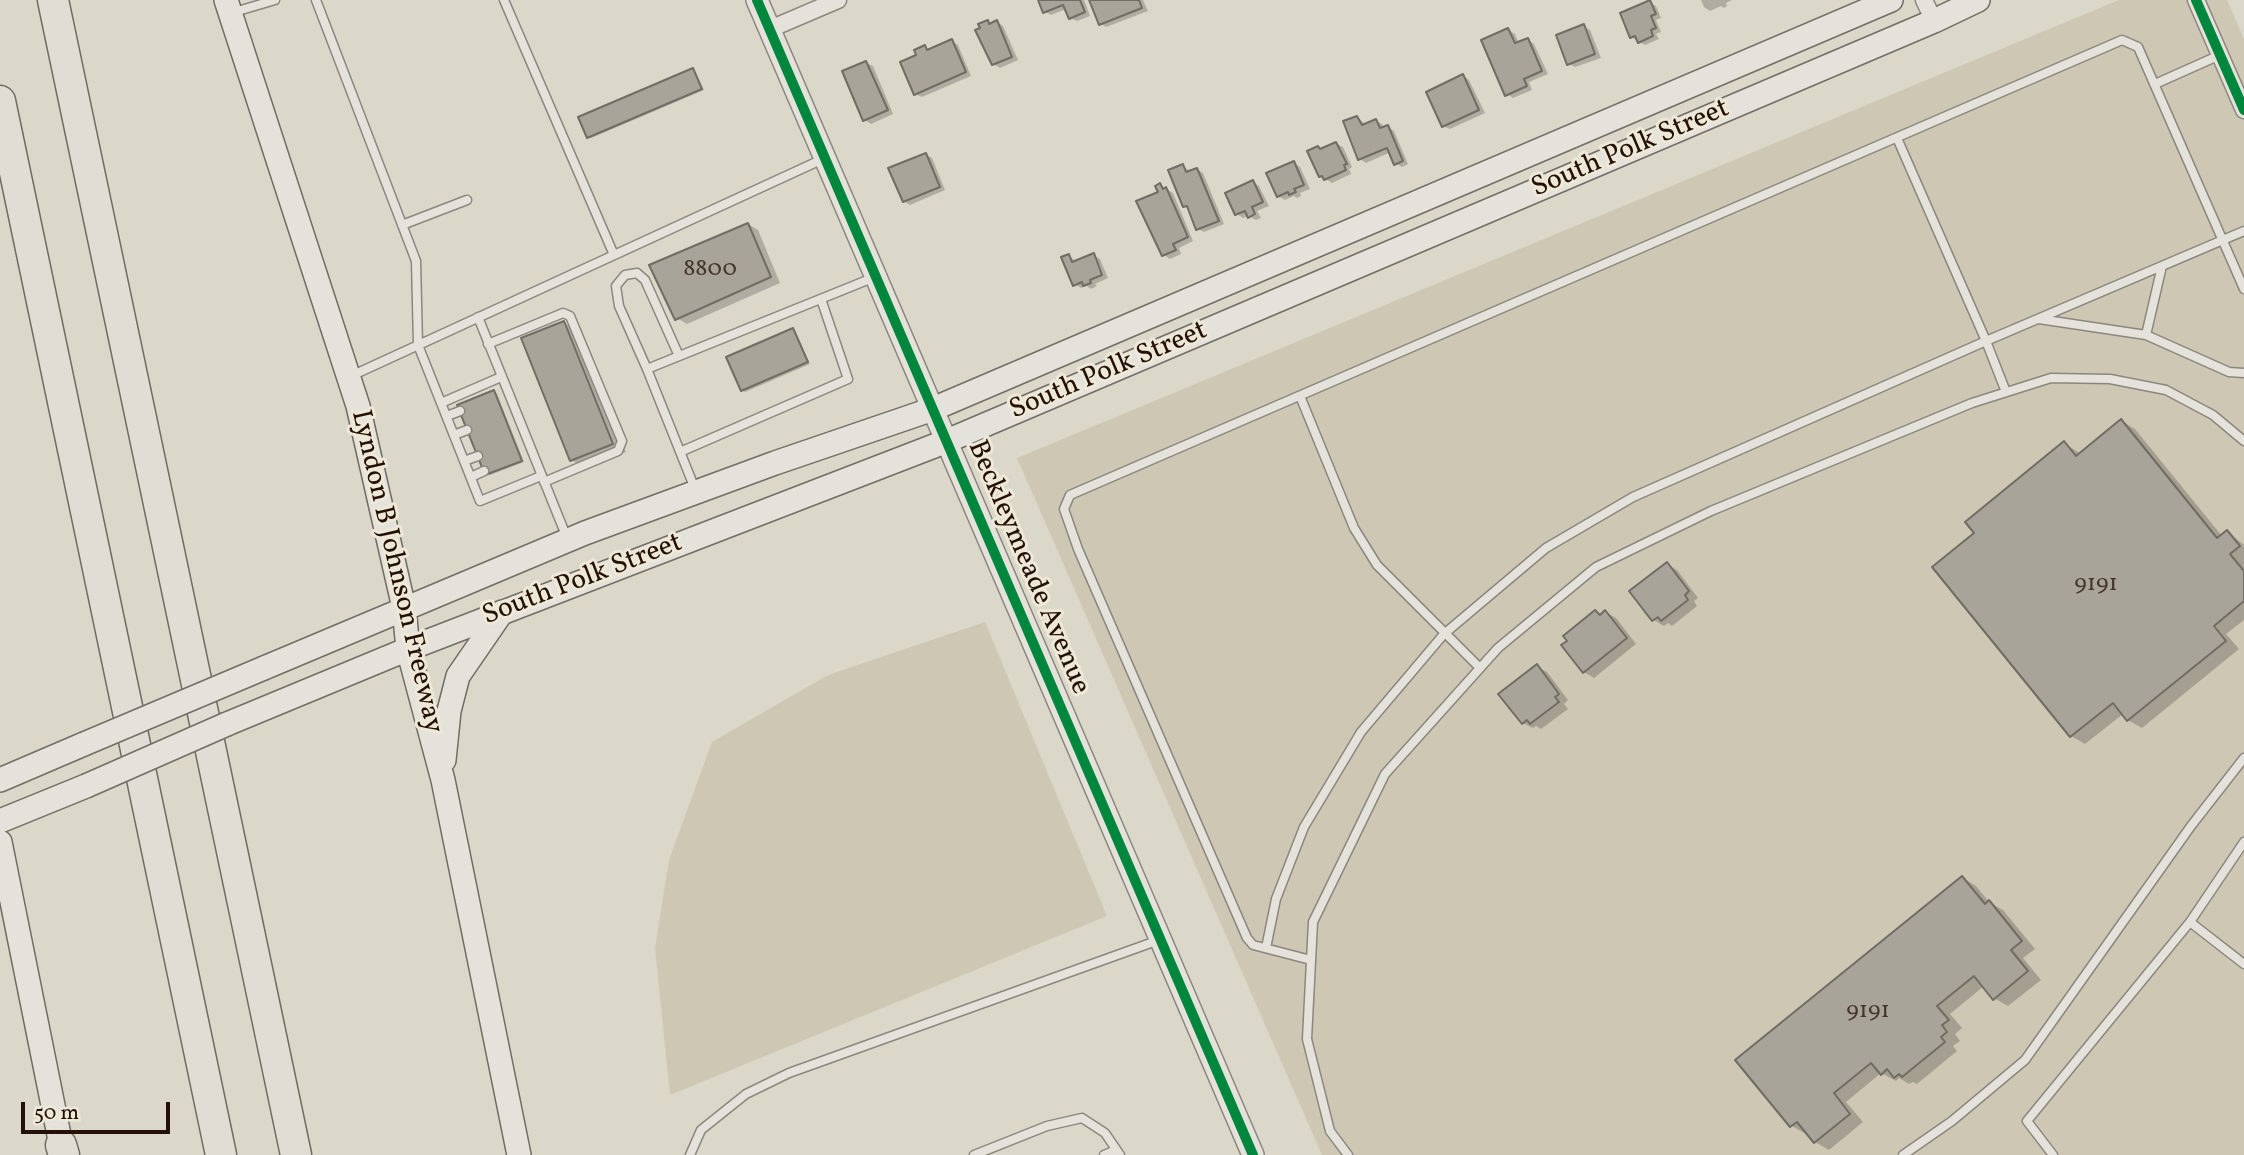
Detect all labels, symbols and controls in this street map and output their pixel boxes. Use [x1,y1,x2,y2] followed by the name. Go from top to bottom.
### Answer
[1527,93,1735,207] street label: South Polk Street
[683,257,737,285] house number: 8800
[1005,315,1213,429] street label: South Polk Street
[341,407,449,737] street label: Lyndon B Johnson Freeway
[958,436,1096,700] street label: Beckleymeade Avenue
[478,527,688,635] street label: South Polk Street
[2074,572,2118,600] house number: 9191
[1846,999,1890,1027] house number: 9191
[24,1088,173,1132] scale bar
[34,1099,79,1128] text: 50 m

